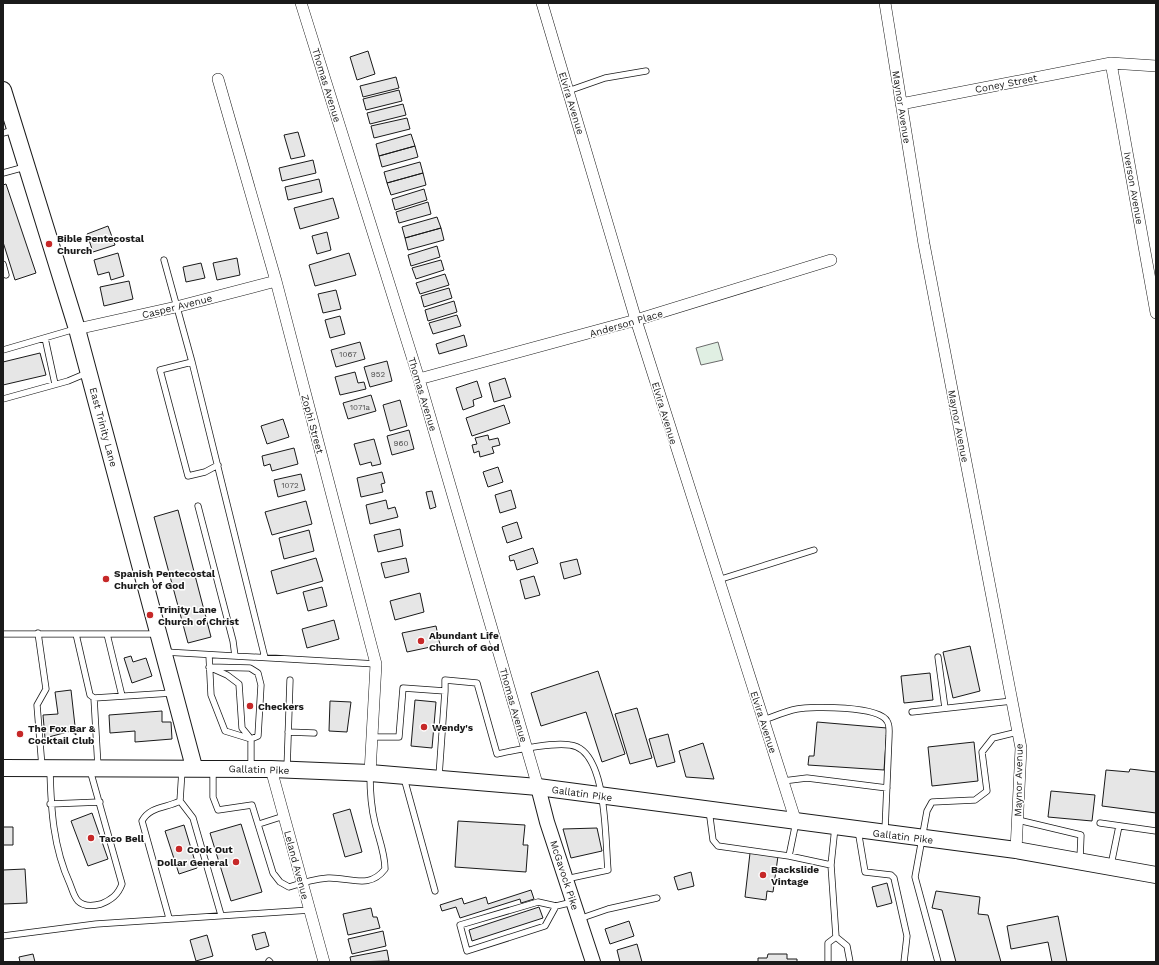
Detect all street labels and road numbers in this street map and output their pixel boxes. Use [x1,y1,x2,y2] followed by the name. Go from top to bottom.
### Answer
[310,47,343,124] street label: Thomas Avenue
[890,70,913,144] street label: Maynor Avenue
[557,71,586,136] street label: Elvira Avenue
[974,72,1039,95] street label: Coney Street
[1122,151,1145,226] street label: Iverson Avenue
[141,292,214,321] street label: Casper Avenue
[588,308,664,339] street label: Anderson Place
[406,356,439,433] street label: Thomas Avenue
[650,381,679,446] street label: Elvira Avenue
[88,386,119,468] street label: East Trinity Lane
[946,389,971,463] street label: Maynor Avenue
[299,393,326,456] street label: Zophi Street
[498,667,529,744] street label: Thomas Avenue
[748,690,779,755] street label: Elvira Avenue
[1012,743,1025,817] street label: Maynor Avenue
[228,763,290,776] street label: Gallatin Pike
[551,784,613,803] street label: Gallatin Pike
[872,827,934,846] street label: Gallatin Pike
[282,829,311,901] street label: Leland Avenue
[548,839,581,912] street label: McGavock Pike

